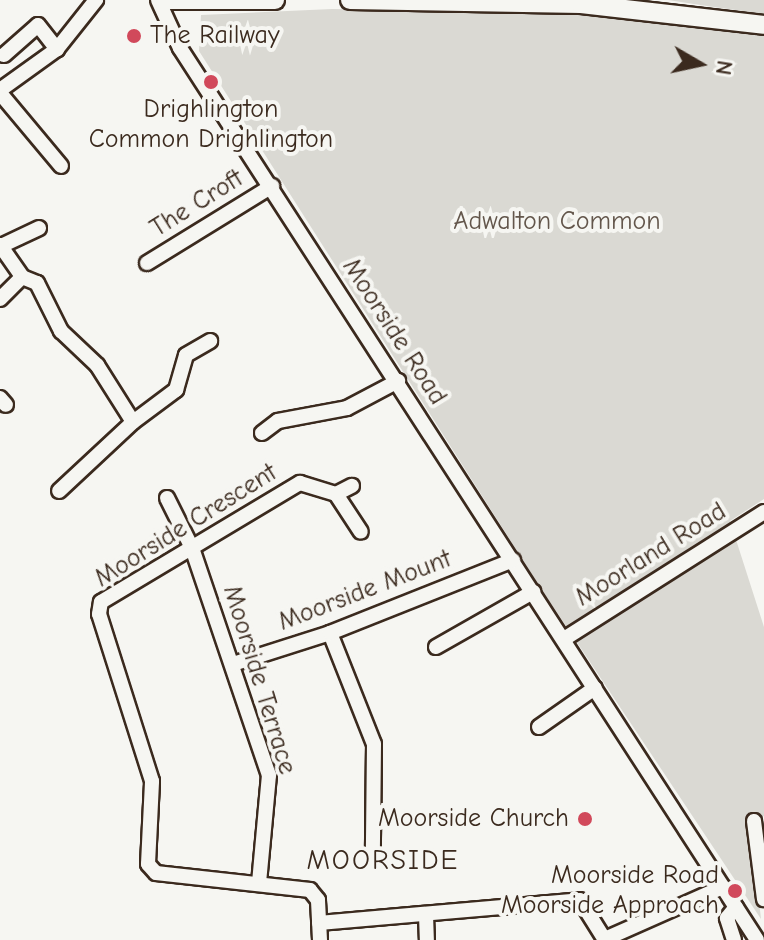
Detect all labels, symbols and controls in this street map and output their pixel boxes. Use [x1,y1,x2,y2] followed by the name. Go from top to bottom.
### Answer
[150,20,280,52] place label: The Railway
[660,24,740,104] north arrow
[125,27,143,45] marker: The Railway
[710,59,738,77] text: N
[202,73,220,91] marker: Drighlington Common Drighlington
[89,94,333,156] place label: Drighlington Common Drighlington
[145,163,249,245] street label: The Croft
[453,206,661,238] park label: Adwalton Common
[335,253,453,411] street label: Moorside Road
[89,457,283,595] street label: Moorside Crescent
[570,496,732,614] street label: Moorland Road
[274,544,456,638] street label: Moorside Mount
[216,582,302,778] street label: Moorside Terrace
[378,803,569,835] place label: Moorside Church
[576,810,594,828] marker: Moorside Church
[306,843,460,877] district label: MOORSIDE
[501,860,719,922] place label: Moorside Road Moorside Approach
[726,882,744,900] marker: Moorside Road Moorside Approach

